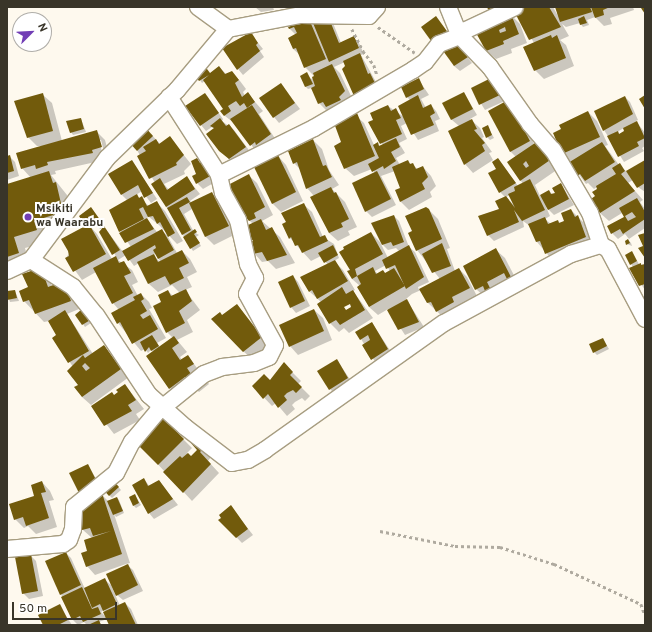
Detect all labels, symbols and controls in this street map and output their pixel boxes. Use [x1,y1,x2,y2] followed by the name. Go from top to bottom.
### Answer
[12,12,52,52] north arrow
[34,21,50,34] text: N
[36,203,103,231] place label: Msikiti wa Waarabu
[23,212,33,222] marker: Msikiti wa Waarabu
[14,594,119,620] scale bar
[19,601,47,617] text: 50 m

